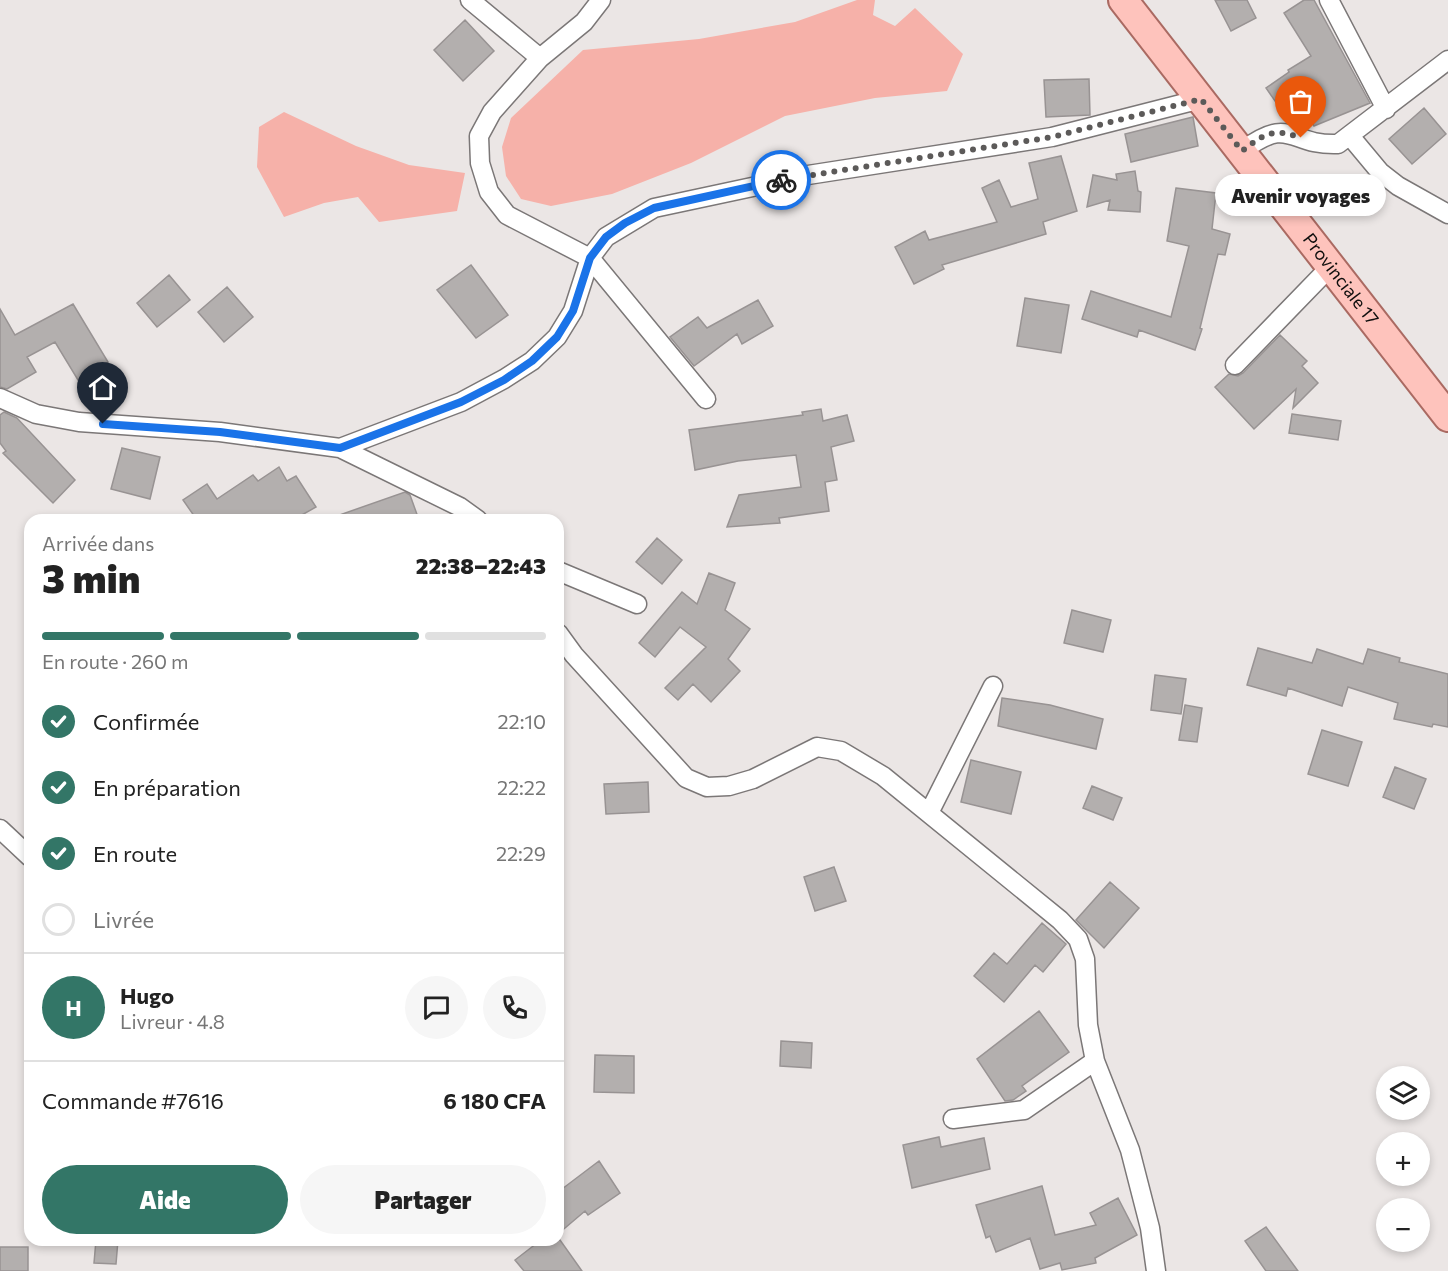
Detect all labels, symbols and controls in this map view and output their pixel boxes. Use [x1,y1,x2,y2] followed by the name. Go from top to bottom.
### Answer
[1275,76,1326,138] pin
[1284,85,1317,118] icon: bag
[751,150,811,210] courier
[765,164,798,197] icon: bike
[1216,174,1386,216] callout: Avenir voyages
[1231,183,1370,207] text: Avenir voyages
[1299,228,1384,329] street label: Provinciale 17
[77,362,128,424] pin
[86,371,119,404] icon: home
[42,531,154,555] text: Arrivée dans
[416,552,546,579] text: 22:38–22:43
[42,553,140,601] text: 3 min
[42,649,188,673] text: En route · 260 m
[42,705,75,738] icon: check
[93,708,199,735] text: Confirmée
[498,709,546,733] text: 22:10
[42,771,75,804] icon: check
[93,774,241,801] text: En préparation
[497,775,546,799] text: 22:22
[42,837,75,870] icon: check
[93,840,177,867] text: En route
[496,841,546,865] text: 22:29
[93,906,154,933] text: Livrée
[405,976,468,1039] button: chat
[483,976,546,1039] button: phone
[120,982,174,1009] text: Hugo
[65,994,82,1021] text: H
[120,1009,225,1033] text: Livreur · 4.8
[1376,1066,1430,1252] map controls
[1376,1066,1430,1120] button: layers
[42,1087,224,1114] text: Commande #7616
[443,1087,546,1114] text: 6 180 CFA
[1376,1132,1430,1186] button: +
[42,1165,288,1234] button: Aide
[300,1165,546,1234] button: Partager
[1376,1198,1430,1252] button: −

